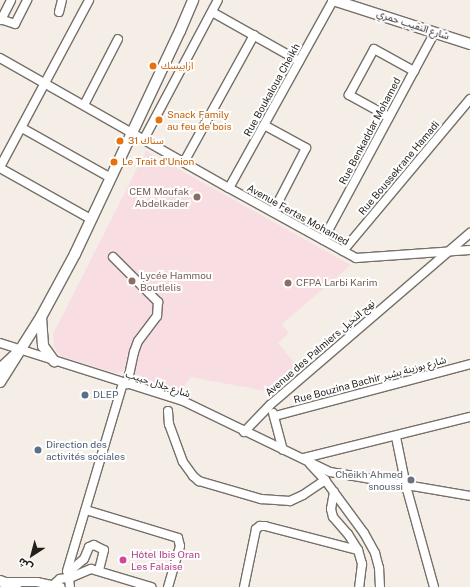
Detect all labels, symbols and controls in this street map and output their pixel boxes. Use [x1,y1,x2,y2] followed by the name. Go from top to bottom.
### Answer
[375,8,451,42] street label: شارع النقيب حمري
[241,41,303,139] street label: Rue Boukaloua Cheikh
[161,60,193,72] place label: ارابيسك
[148,61,158,71] marker: ارابيسك
[337,75,403,187] street label: Rue Benkaddar Mohamed
[167,108,232,132] place label: Snack Family au feu de bois
[154,115,164,125] marker: Snack Family au feu de bois
[356,119,442,217] street label: Rue Boussekrane Hamadi
[128,135,164,147] place label: سناك 31
[115,136,125,146] marker: سناك 31
[122,156,194,168] place label: Le Trait d'Union
[109,157,119,167] marker: Le Trait d'Union
[245,182,351,248] street label: Avenue Fertas Mohamed
[129,185,189,208] place label: CEM Moufak Abdelkader
[192,192,202,202] marker: CEM Moufak Abdelkader
[140,269,212,292] place label: Lycée Hammou Boutlelis
[127,276,137,286] marker: Lycée Hammou Boutlelis
[296,277,377,289] place label: CFPA Larbi Karim
[283,278,293,288] marker: CFPA Larbi Karim
[263,297,377,399] street label: Avenue des Palmiers نهج النخيل
[292,354,448,406] street label: Rue Bouzina Bachir شارع بوزينة بشير
[124,368,192,400] street label: شارع جلال حبيب
[93,389,118,401] place label: DLEP
[80,390,90,400] marker: DLEP
[46,438,125,462] place label: Direction des activités sociales
[33,445,43,455] marker: Direction des activités sociales
[335,468,403,492] place label: Cheikh Ahmed snoussi
[406,475,416,485] marker: Cheikh Ahmed snoussi
[12,535,52,575] north arrow
[131,548,200,572] place label: Hôtel Ibis Oran Les Falaise
[15,555,35,574] text: ش
[118,555,128,565] marker: Hôtel Ibis Oran Les Falaise

